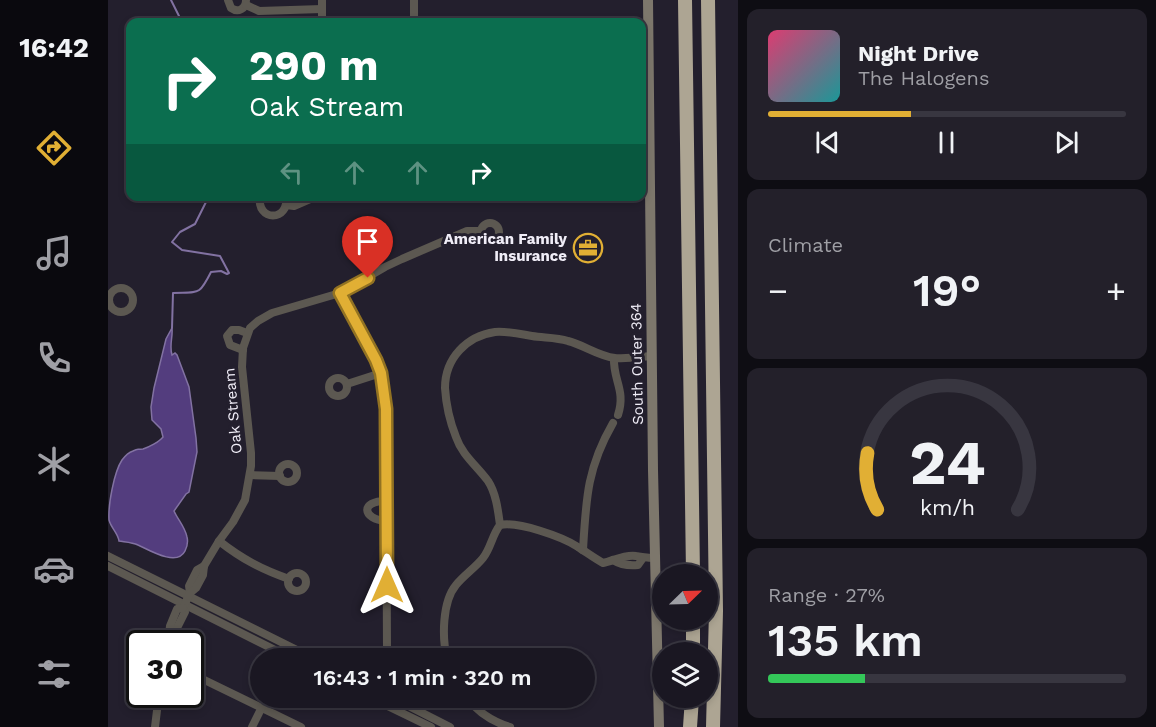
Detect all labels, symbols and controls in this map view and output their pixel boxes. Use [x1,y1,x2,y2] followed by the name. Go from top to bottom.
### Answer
[19,32,89,64] text: 16:42
[249,41,379,90] text: 290 m
[858,41,979,66] text: Night Drive
[150,42,228,120] icon: right
[858,66,990,90] text: The Halogens
[249,91,404,123] text: Oak Stream
[811,126,844,159] icon: previous
[930,126,963,159] icon: pause
[1050,126,1083,159] icon: next
[33,127,75,169] icon: directions
[275,156,308,189] icon: left
[338,156,371,189] icon: ahead
[401,156,434,189] icon: ahead
[464,156,497,189] icon: right
[342,216,393,278] pin
[351,225,384,258] icon: arrive
[444,230,568,265] place label: American Family Insurance
[33,232,75,274] icon: music
[572,232,604,264] office icon: American Family Insurance
[768,233,843,257] text: Climate
[913,264,981,317] text: 19°
[768,271,788,310] text: −
[1106,271,1126,310] text: +
[627,303,647,425] street label: South Outer 364
[33,337,75,379] icon: phone
[220,367,246,455] street label: Oak Stream
[909,426,985,499] text: 24
[33,443,75,485] icon: climate
[919,496,975,521] text: km/h
[33,548,75,590] icon: car
[355,553,419,617] position arrow
[652,564,718,630] north arrow
[652,564,718,708] map controls
[768,583,885,607] text: Range · 27%
[768,614,923,667] text: 135 km
[126,630,204,708] speed limit sign: 30
[652,642,718,708] button: layers
[33,653,75,695] icon: filters
[313,665,532,690] text: 16:43 · 1 min · 320 m

